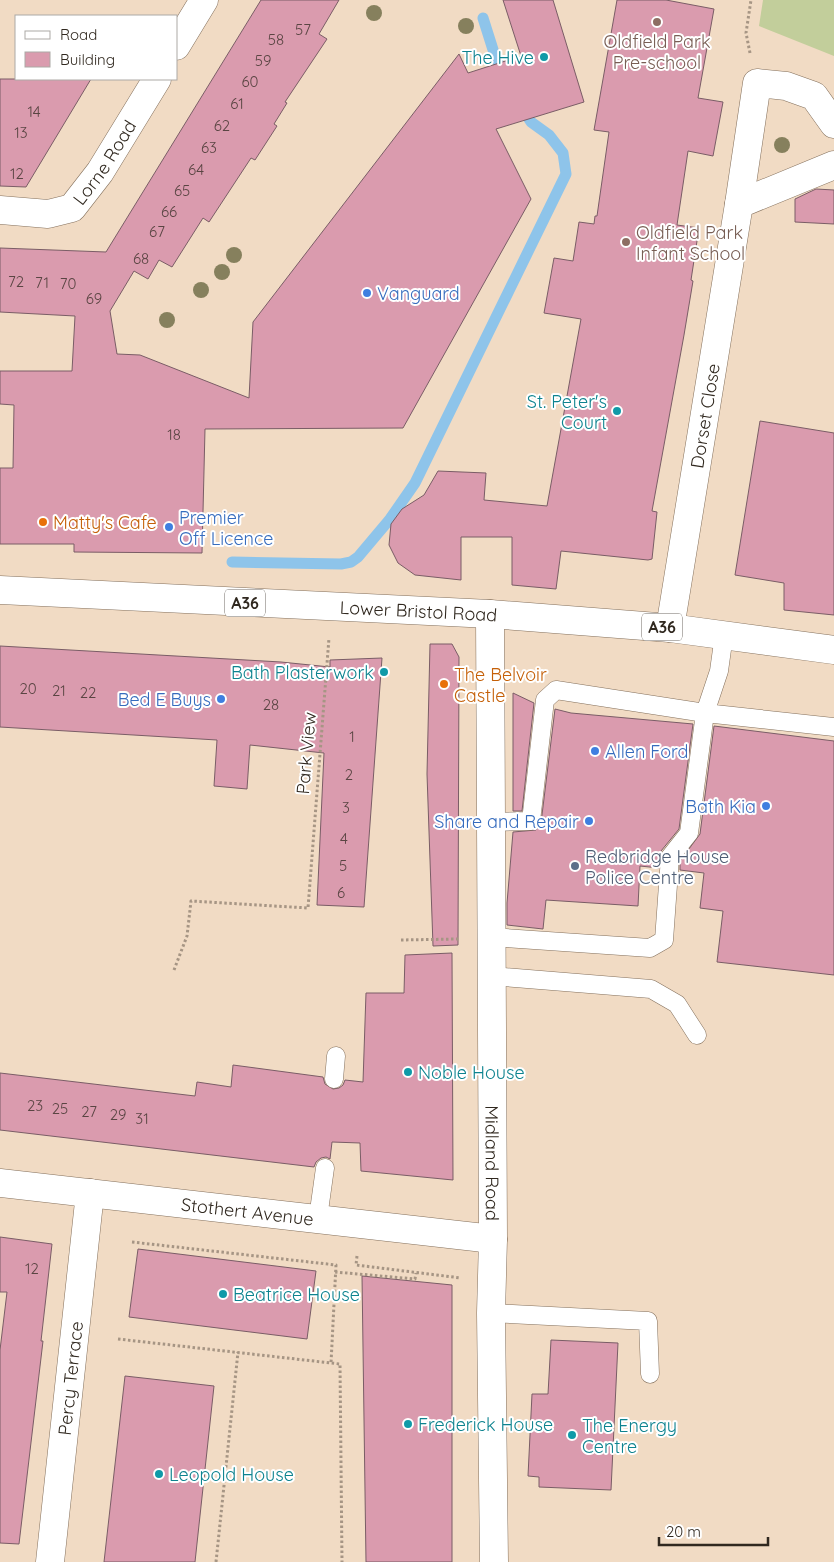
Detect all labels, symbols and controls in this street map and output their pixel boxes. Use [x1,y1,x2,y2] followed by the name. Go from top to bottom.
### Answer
[15,15,178,80] legend
[651,16,663,28] marker: Oldfield Park Pre-school
[295,20,311,39] house number: 57
[60,25,97,44] text: Road
[268,30,284,49] house number: 58
[603,30,711,74] place label: Oldfield Park Pre-school
[461,46,534,69] place label: The Hive
[60,50,115,69] text: Building
[255,51,271,70] house number: 59
[538,51,550,63] marker: The Hive
[242,72,259,91] house number: 60
[230,94,244,113] house number: 61
[27,102,41,121] house number: 14
[67,115,141,209] street label: Lorne Road
[214,116,230,135] house number: 62
[14,123,28,142] house number: 13
[201,138,217,157] house number: 63
[188,160,204,179] house number: 64
[10,164,24,183] house number: 12
[174,181,190,200] house number: 65
[161,202,177,221] house number: 66
[636,221,745,265] place label: Oldfield Park Infant School
[149,222,165,241] house number: 67
[620,236,632,248] marker: Oldfield Park Infant School
[133,249,149,268] house number: 68
[8,272,24,291] house number: 72
[35,273,49,292] house number: 71
[60,274,76,293] house number: 70
[377,282,460,305] place label: Vanguard
[361,287,373,299] marker: Vanguard
[86,289,102,308] house number: 69
[685,362,724,470] street label: Dorset Close
[527,390,607,434] place label: St. Peter's Court
[611,405,623,417] marker: St. Peter's Court
[167,425,181,444] house number: 18
[179,506,273,550] place label: Premier Off Licence
[53,511,157,534] place label: Matty's Cafe
[37,516,49,528] marker: Matty's Cafe
[163,521,175,533] marker: Premier Off Licence
[225,590,265,616] road number: A36
[339,595,498,626] street label: Lower Bristol Road
[642,614,682,640] road number: A36
[231,661,374,684] place label: Bath Plasterwork
[454,663,547,707] place label: The Belvoir Castle
[378,666,390,678] marker: Bath Plasterwork
[438,678,450,690] marker: The Belvoir Castle
[19,679,37,698] house number: 20
[52,681,66,700] house number: 21
[80,683,96,702] house number: 22
[118,688,211,711] place label: Bed E Buys
[215,693,227,705] marker: Bed E Buys
[263,695,279,714] house number: 28
[291,711,321,795] street label: Park View
[349,727,355,746] house number: 1
[605,740,688,763] place label: Allen Ford
[589,745,601,757] marker: Allen Ford
[345,765,353,784] house number: 2
[685,795,756,818] place label: Bath Kia
[342,798,350,817] house number: 3
[760,800,772,812] marker: Bath Kia
[434,810,579,833] place label: Share and Repair
[583,815,595,827] marker: Share and Repair
[340,829,348,848] house number: 4
[585,845,729,889] place label: Redbridge House Police Centre
[339,856,347,875] house number: 5
[569,860,581,872] marker: Redbridge House Police Centre
[337,883,345,902] house number: 6
[418,1061,525,1084] place label: Noble House
[402,1066,414,1078] marker: Noble House
[27,1096,43,1115] house number: 23
[52,1099,68,1118] house number: 25
[81,1102,97,1121] house number: 27
[110,1105,126,1124] house number: 29
[481,1105,504,1221] street label: Midland Road
[135,1109,149,1128] house number: 31
[180,1192,315,1230] street label: Stothert Avenue
[25,1259,39,1278] house number: 12
[233,1283,360,1306] place label: Beatrice House
[217,1288,229,1300] marker: Beatrice House
[52,1320,88,1436] street label: Percy Terrace
[418,1413,553,1436] place label: Frederick House
[582,1414,677,1458] place label: The Energy Centre
[402,1418,414,1430] marker: Frederick House
[566,1429,578,1441] marker: The Energy Centre
[169,1463,294,1486] place label: Leopold House
[153,1468,165,1480] marker: Leopold House
[659,1514,768,1546] scale bar
[666,1522,701,1541] text: 20 m

